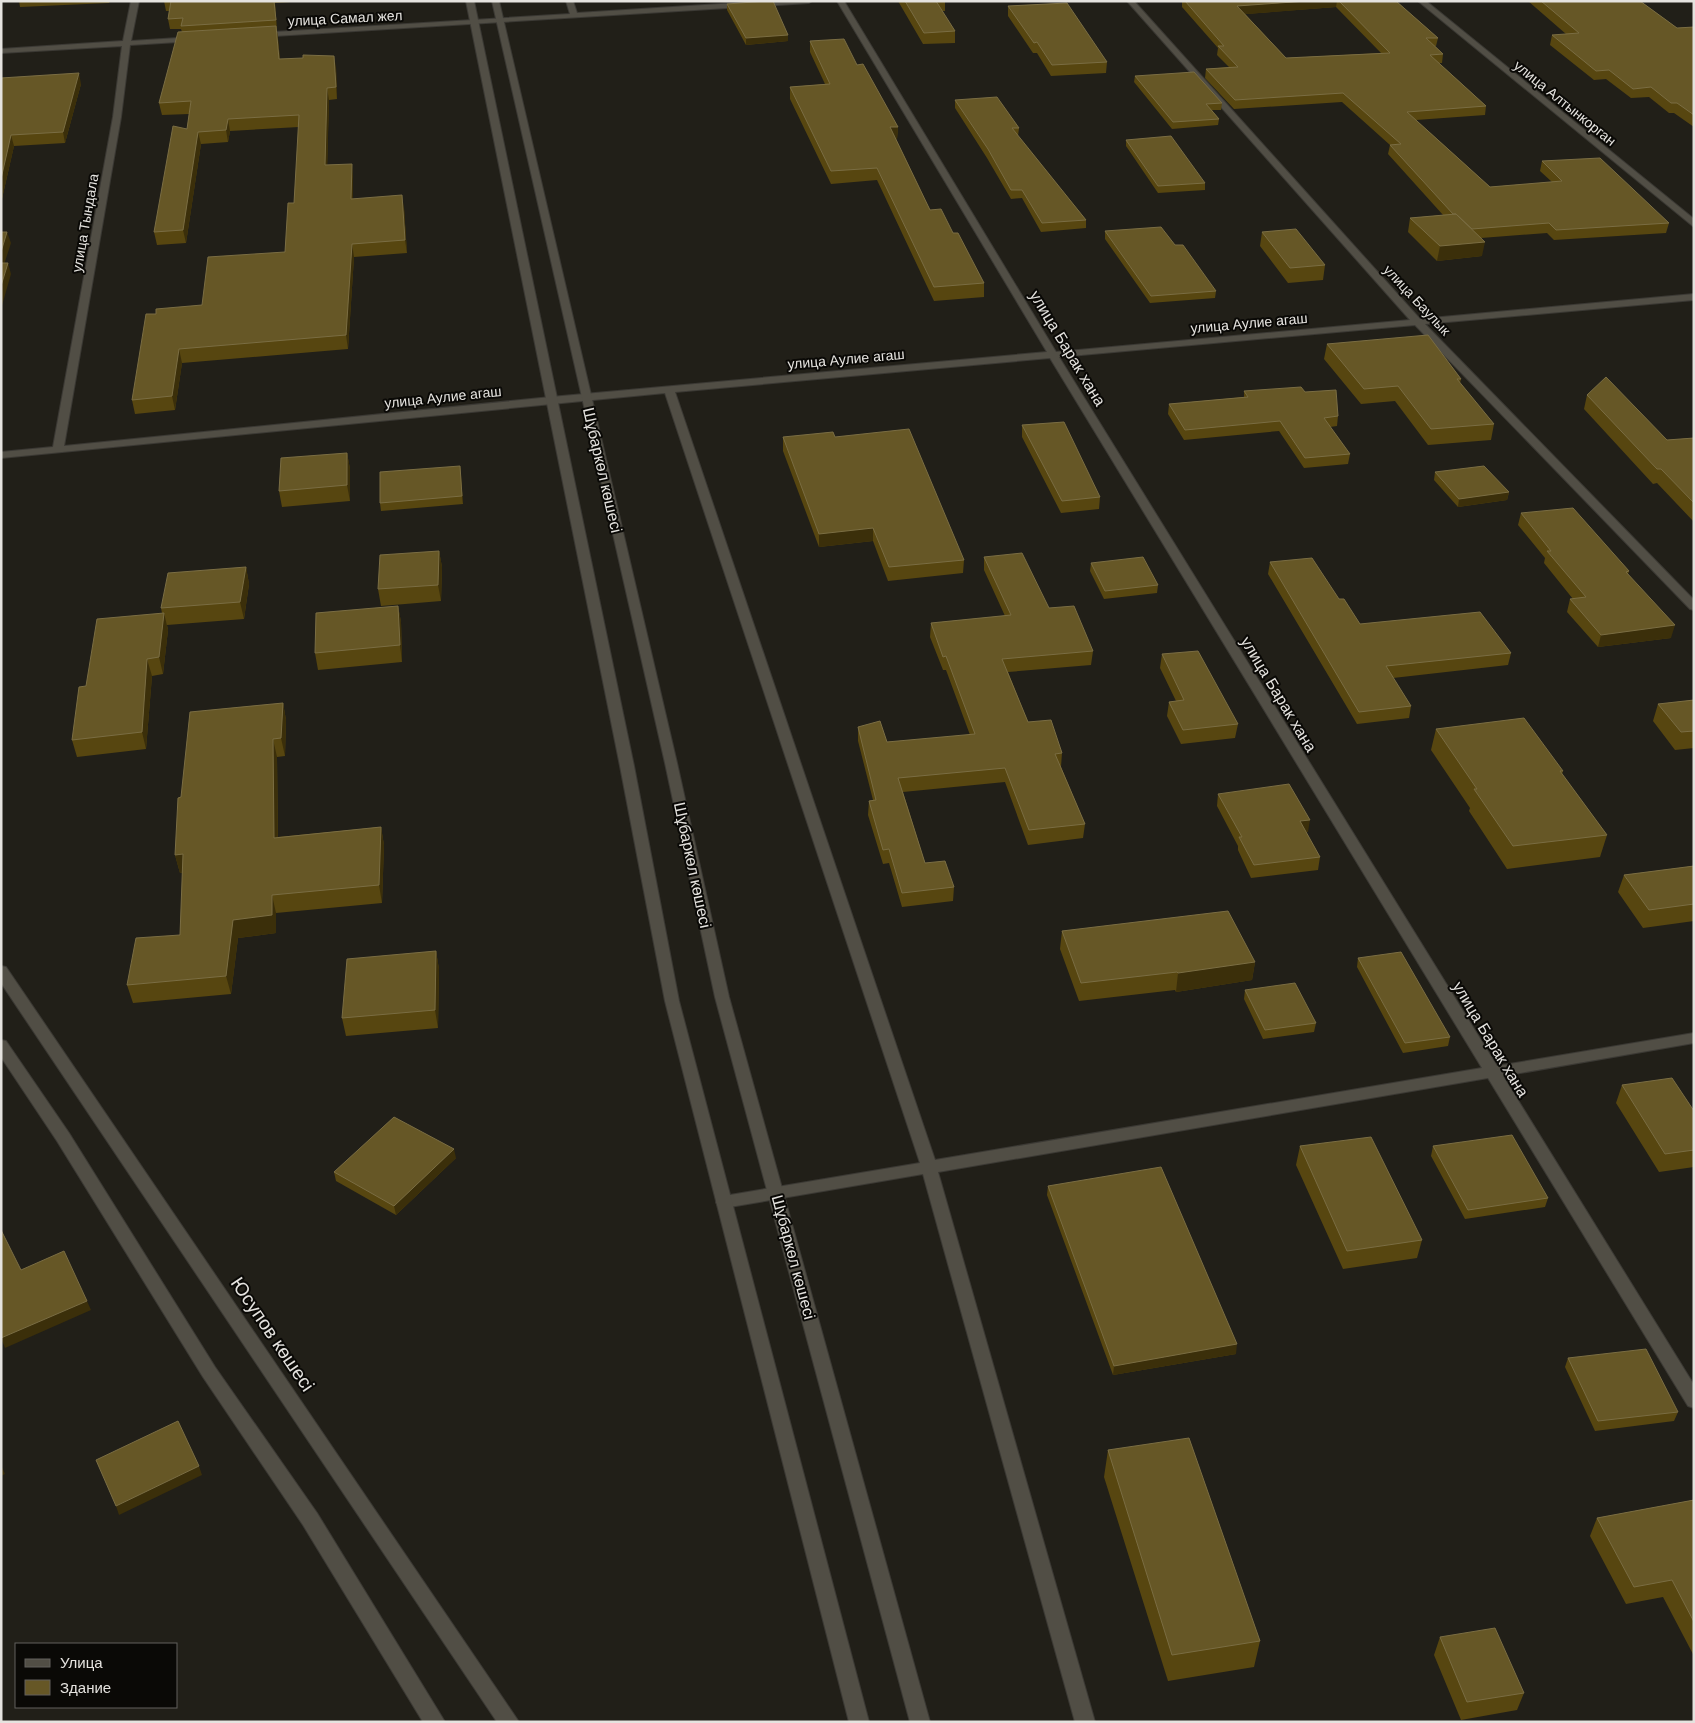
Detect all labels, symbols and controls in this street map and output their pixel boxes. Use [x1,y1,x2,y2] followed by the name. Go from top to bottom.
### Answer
[287,7,403,29] street label: улица Самал жел
[1511,57,1619,149] street label: улица Алтынкорган
[68,172,102,274] street label: улица Тындала
[1380,262,1454,339] street label: улица Баулык
[1026,288,1109,409] street label: улица Барак хана
[1190,310,1308,336] street label: улица Аулие агаш
[787,346,905,372] street label: улица Аулие агаш
[384,383,502,411] street label: улица Аулие агаш
[580,406,625,534] street label: Шұбаркөл көшесі
[1237,634,1320,755] street label: улица Барак хана
[671,801,714,930] street label: Шұбаркөл көшесі
[1449,979,1532,1100] street label: улица Барак хана
[769,1193,818,1321] street label: Шұбаркөл көшесі
[227,1273,318,1395] street label: Юсупов көшесі
[15,1643,178,1708] legend
[60,1654,103,1671] text: Улица
[60,1679,111,1696] text: Здание

